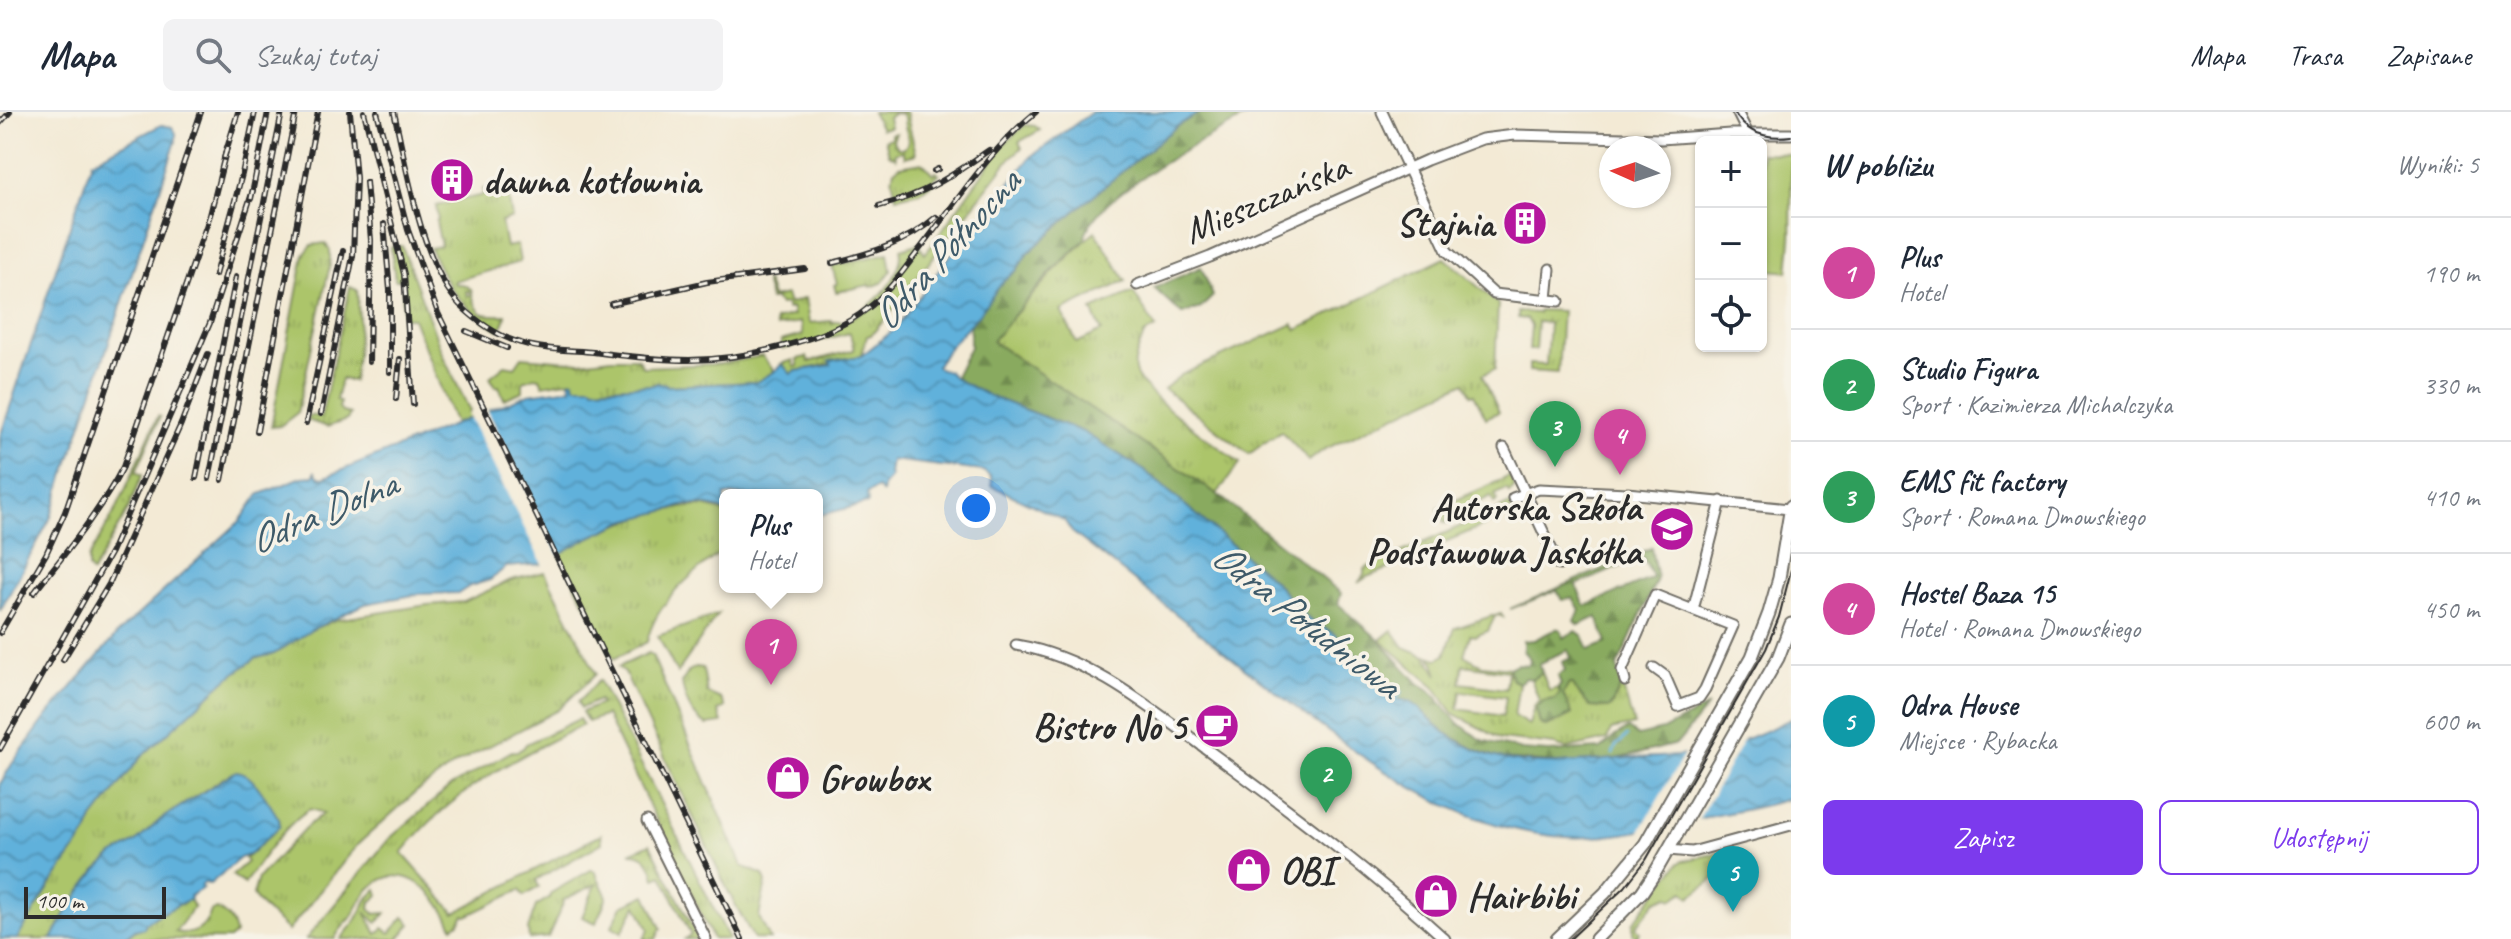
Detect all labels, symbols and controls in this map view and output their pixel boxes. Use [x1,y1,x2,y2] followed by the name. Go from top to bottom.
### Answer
[163,19,723,91] search box
[40,32,115,79] text: Mapa
[191,33,235,77] icon: search
[255,36,377,74] text: Szukaj tutaj
[2190,38,2245,73] text: Mapa
[2289,38,2342,73] text: Trasa
[2386,38,2471,73] text: Zapisane
[1599,136,1671,208] north arrow
[1695,136,1767,352] map controls
[1695,136,1767,208] button: +
[1177,142,1358,254] street label: Mieszczańska
[1823,143,1932,186] text: W pobliżu
[2397,148,2479,181] text: Wyniki: 5
[428,156,476,204] building icon: dawna kotłownia
[861,156,1034,340] water label: Odra Północna
[483,157,703,204] place label: dawna kotłownia
[1501,199,1549,247] building icon: Stajnia
[1396,200,1497,247] place label: Stajnia
[1695,208,1767,280] button: −
[1899,238,1940,276] text: Plus
[1843,257,1855,290] text: 1
[2423,257,2479,290] text: 190 m
[1899,276,1944,309] text: Hotel
[1695,280,1767,352] button: locate
[1899,350,2037,388] text: Studio Figura
[1843,369,1855,402] text: 2
[2423,369,2479,402] text: 330 m
[1899,388,2172,421] text: Sport · Kazimierza Michalczyka
[1529,401,1581,467] pin: 3
[1594,409,1646,475] pin: 4
[241,457,408,565] water label: Odra Dolna
[1899,462,2065,500] text: EMS fit factory
[1843,481,1855,514] text: 3
[2423,481,2479,514] text: 410 m
[1366,484,1644,575] place label: Autorska Szkoła Podstawowa Jaskółka
[956,488,996,528] your location
[719,489,823,593] popup
[1899,500,2145,533] text: Sport · Romana Dmowskiego
[1648,505,1696,553] school or university icon: Autorska Szkoła Podstawowa Jaskółka
[748,506,790,544] text: Plus
[1202,531,1414,711] water label: Odra Południowa
[748,544,794,577] text: Hotel
[1899,574,2055,612] text: Hostel Baza 15
[1843,593,1855,626] text: 4
[2423,593,2479,626] text: 450 m
[1899,612,2140,645] text: Hotel · Romana Dmowskiego
[745,619,797,685] pin: 1
[1899,686,2017,724] text: Odra House
[1193,702,1241,750] cafe icon: Bistro No 5
[1033,703,1189,750] place label: Bistro No 5
[1843,705,1855,738] text: 5
[2423,705,2479,738] text: 600 m
[1899,724,2056,757] text: Miejsce · Rybacka
[1300,747,1352,813] pin: 2
[764,754,812,802] shop icon: Growbox
[819,755,931,802] place label: Growbox
[1823,800,2143,875] button: Zapisz
[2159,800,2479,875] button: Udostępnij
[1225,846,1273,894] shop icon: OBI
[1707,846,1759,912] pin: 5
[1280,847,1342,894] place label: OBI
[1412,872,1460,920] shop icon: Hairbibi
[1467,873,1580,920] place label: Hairbibi
[24,883,166,919] scale bar
[36,887,83,915] text: 100 m

